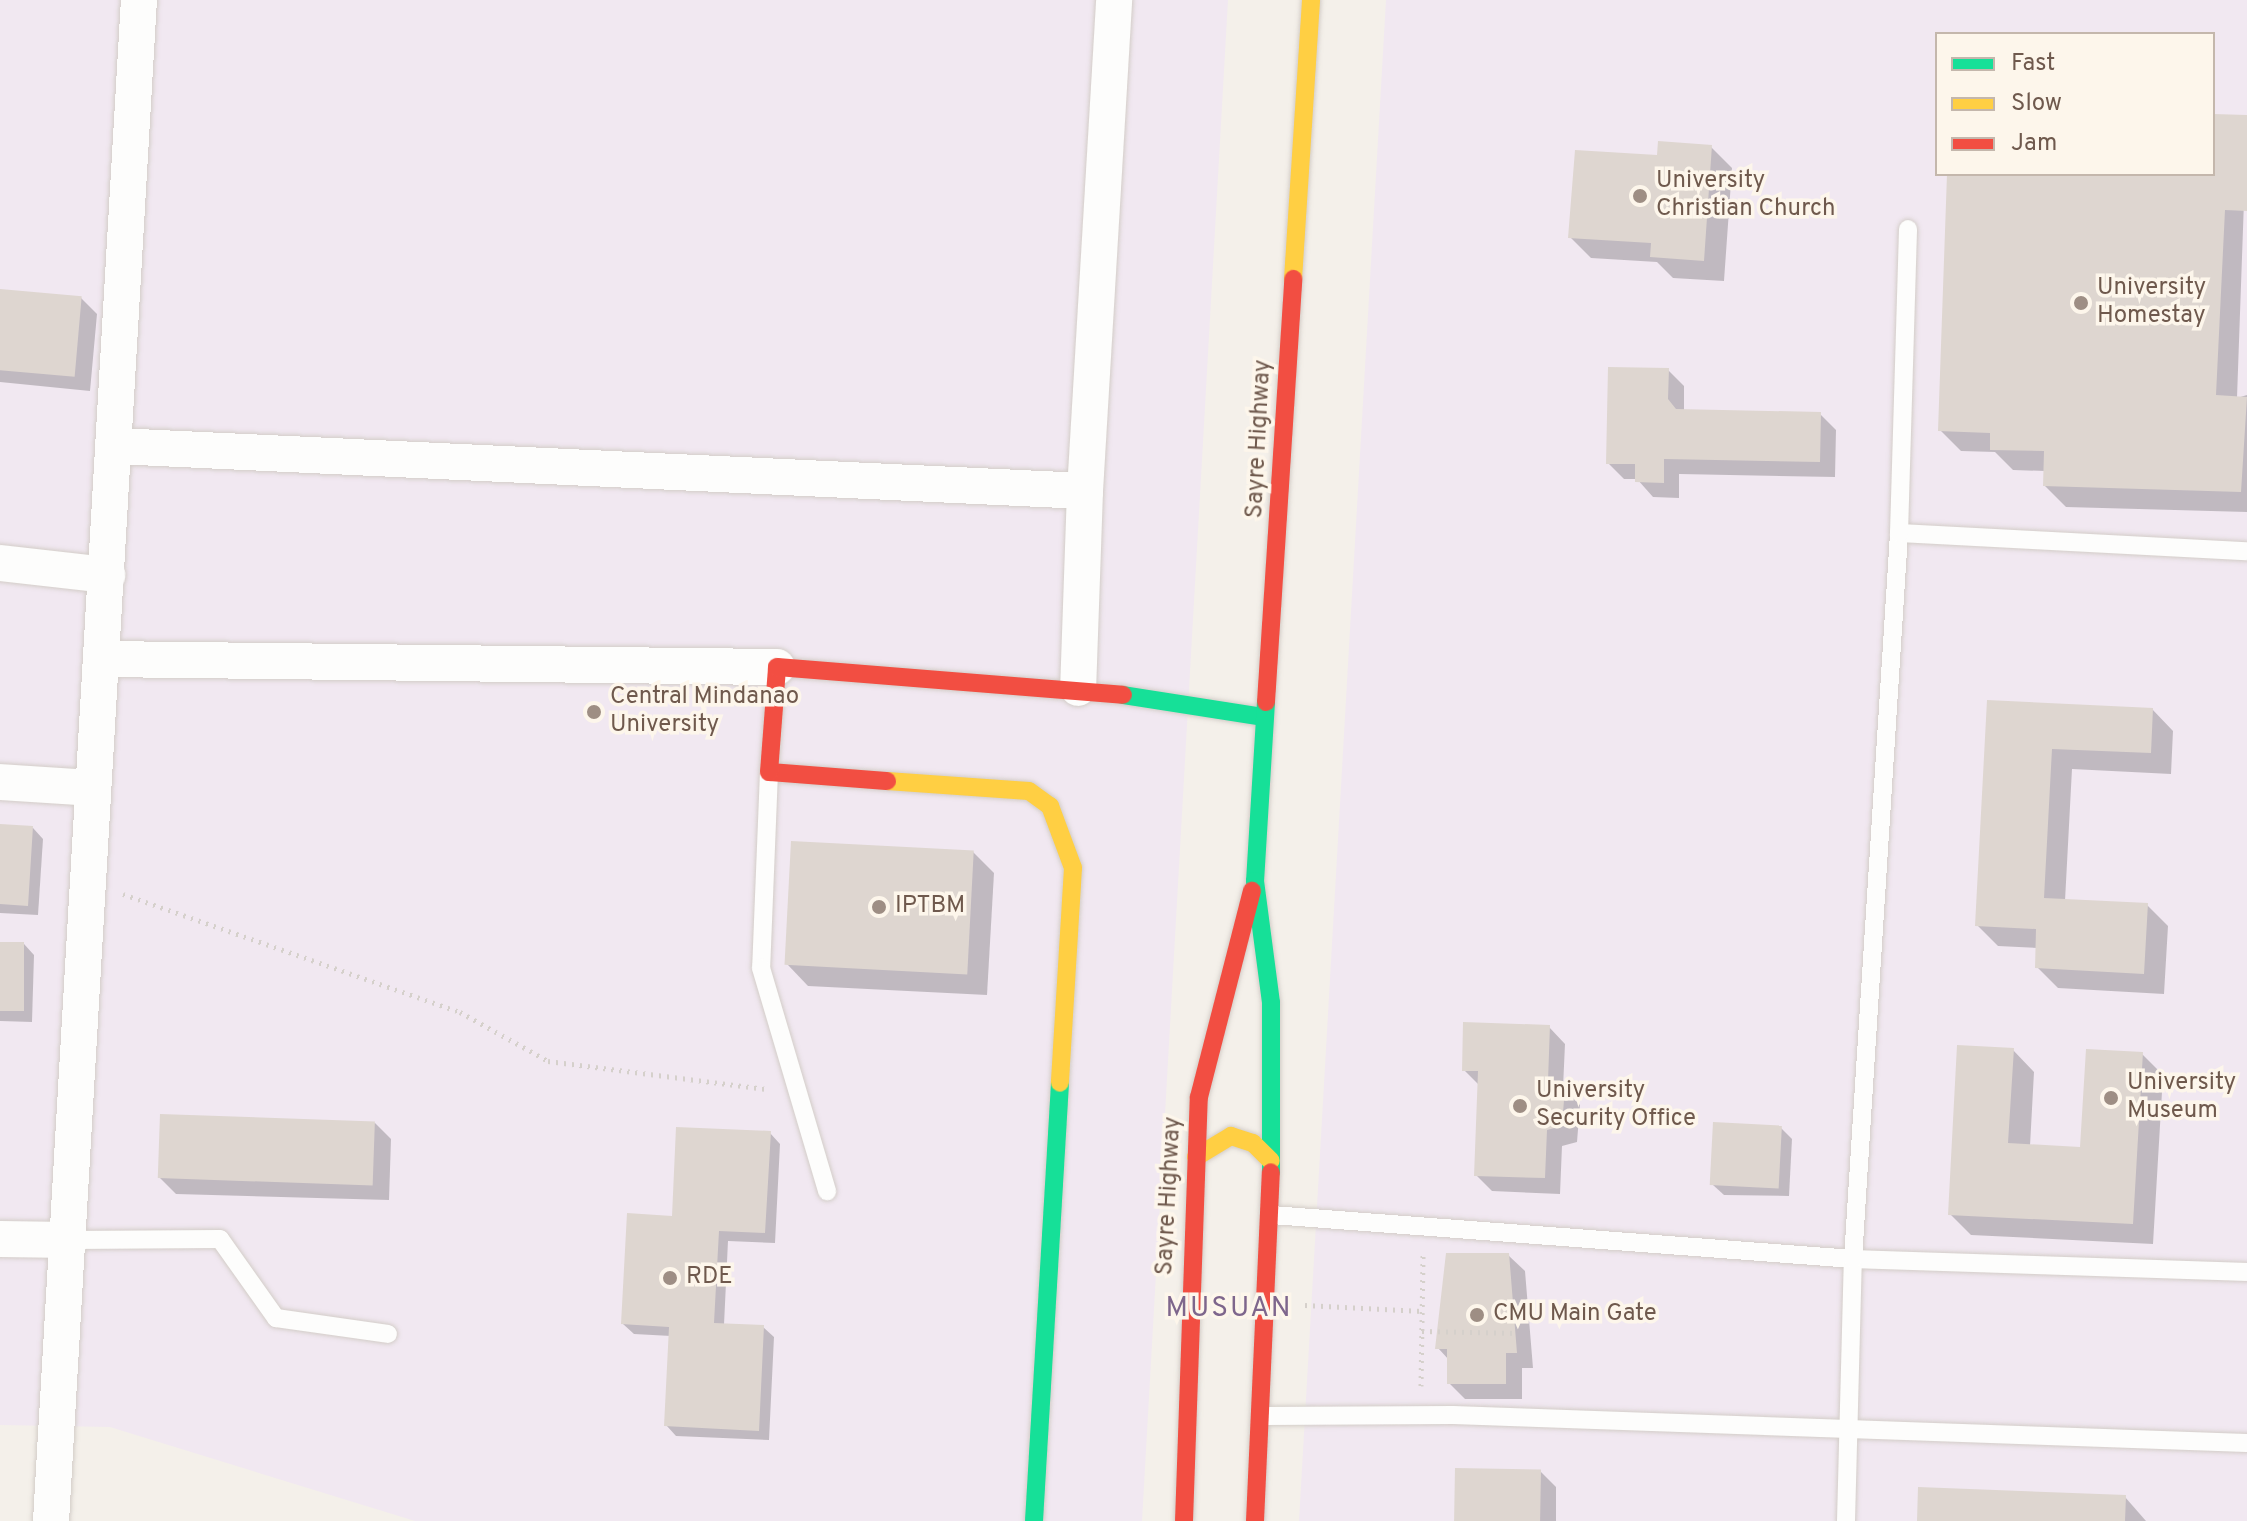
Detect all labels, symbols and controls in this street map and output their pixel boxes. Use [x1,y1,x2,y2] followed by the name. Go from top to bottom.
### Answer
[1935,32,2215,176] legend
[2011,49,2055,79] text: Fast
[2011,89,2062,119] text: Slow
[2011,129,2057,159] text: Jam
[1656,168,1835,224] place label: University Christian Church
[1631,187,1649,205] marker: University Christian Church
[2097,275,2206,331] place label: University Homestay
[2072,294,2090,312] marker: University Homestay
[1241,359,1279,519] street label: Sayre Highway
[610,684,799,740] place label: Central Mindanao University
[585,703,603,721] marker: Central Mindanao University
[895,893,965,921] place label: IPTBM
[870,898,888,916] marker: IPTBM
[2127,1070,2236,1126] place label: University Museum
[1536,1078,1696,1134] place label: University Security Office
[2102,1089,2120,1107] marker: University Museum
[1511,1097,1529,1115] marker: University Security Office
[1151,1116,1189,1276] street label: Sayre Highway
[686,1264,733,1292] place label: RDE
[661,1269,679,1287] marker: RDE
[1165,1292,1293,1326] district label: MUSUAN
[1493,1301,1657,1329] place label: CMU Main Gate
[1468,1306,1486,1324] marker: CMU Main Gate

